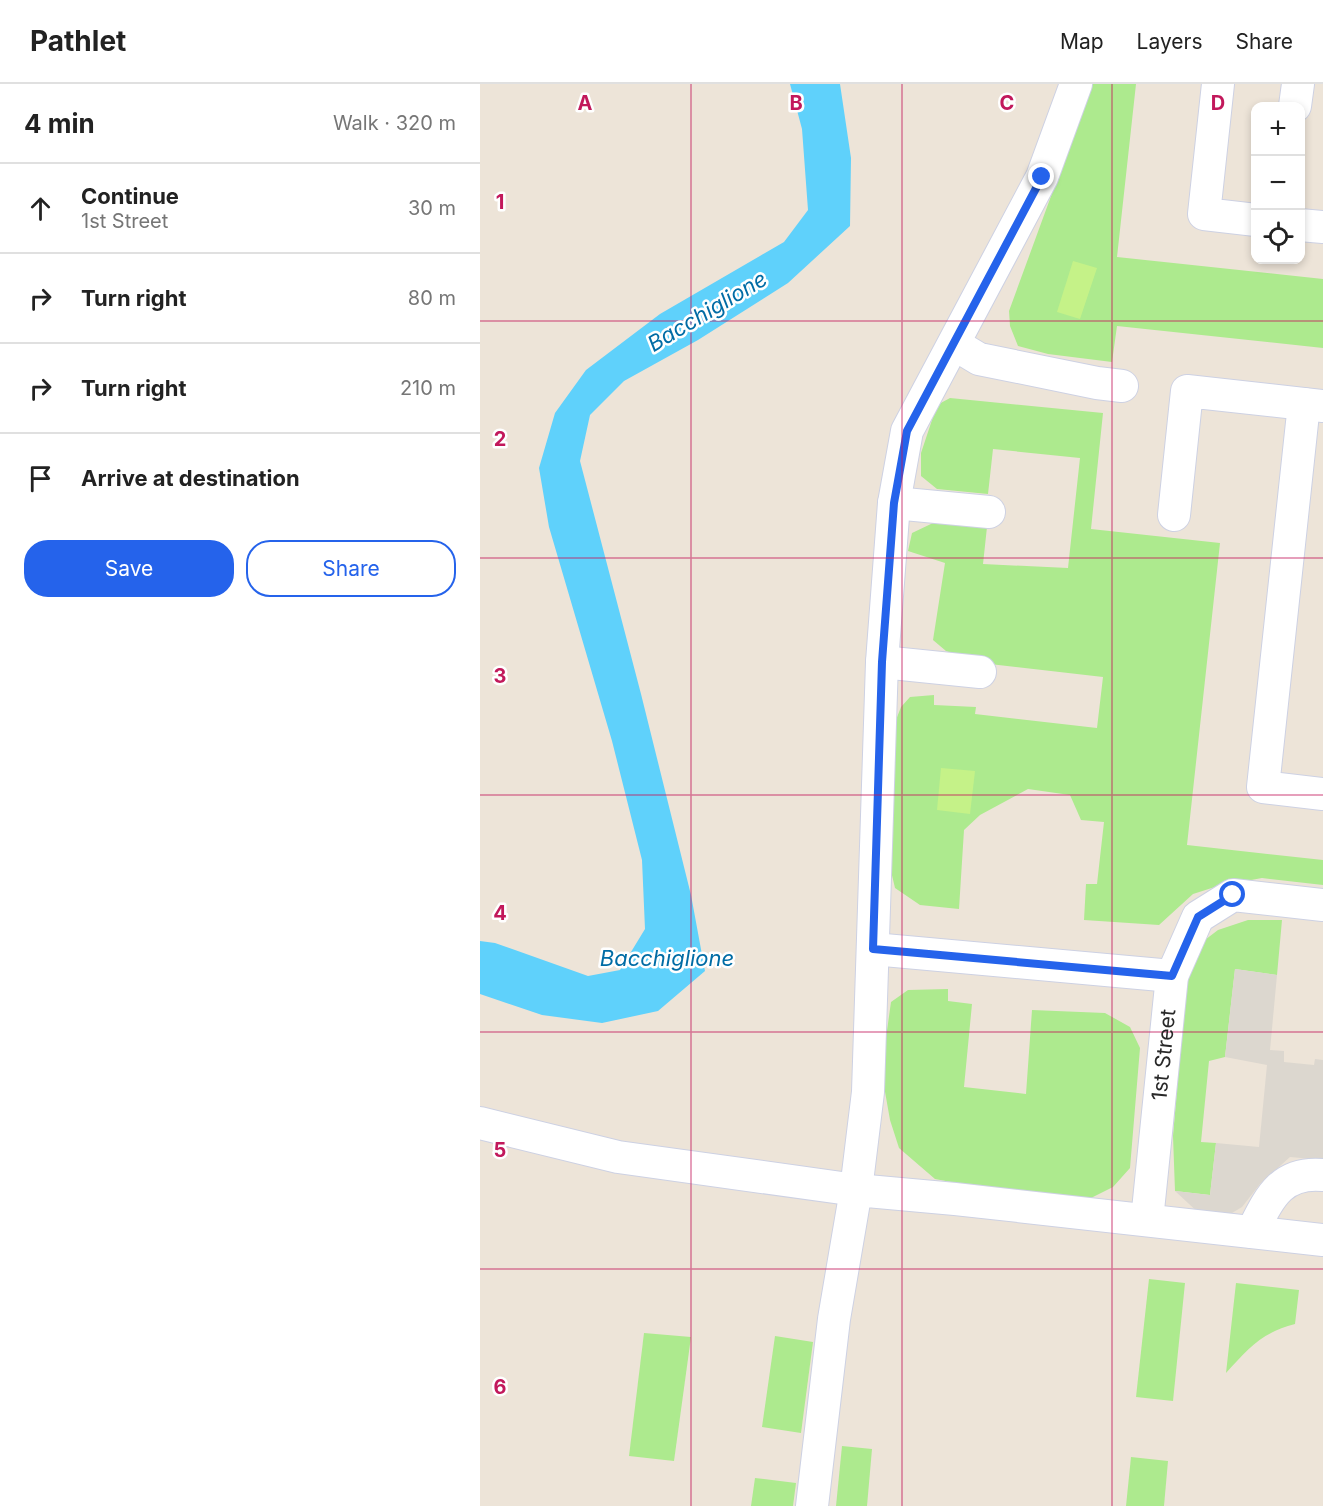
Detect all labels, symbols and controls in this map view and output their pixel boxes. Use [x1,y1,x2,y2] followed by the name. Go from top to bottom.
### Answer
[30,24,126,58] text: Pathlet
[1060,29,1104,54] text: Map
[1137,29,1203,54] text: Layers
[1236,29,1293,54] text: Share
[578,91,593,115] text: A
[789,91,803,115] text: B
[1000,91,1014,115] text: C
[1211,91,1225,115] text: D
[1251,102,1305,264] map controls
[1251,102,1305,156] button: +
[24,108,95,139] text: 4 min
[333,111,456,135] text: Walk · 320 m
[1251,156,1305,210] button: −
[1028,163,1054,189] route end
[81,183,179,209] text: Continue
[496,190,504,214] text: 1
[24,192,57,225] icon: ahead
[408,196,456,220] text: 30 m
[81,209,168,233] text: 1st Street
[1251,210,1305,264] button: locate
[643,265,771,357] water label: Bacchiglione
[24,282,57,315] icon: right
[81,285,187,311] text: Turn right
[408,286,456,310] text: 80 m
[24,372,57,405] icon: right
[81,375,187,401] text: Turn right
[400,376,456,400] text: 210 m
[494,427,506,451] text: 2
[24,462,57,495] icon: arrive
[81,465,300,491] text: Arrive at destination
[24,540,234,597] button: Save
[246,540,456,597] button: Share
[494,664,506,688] text: 3
[1219,881,1245,907] route start
[493,901,507,925] text: 4
[600,945,734,971] water label: Bacchiglione
[1146,1008,1181,1102] street label: 1st Street
[494,1138,506,1162] text: 5
[494,1375,507,1399] text: 6

